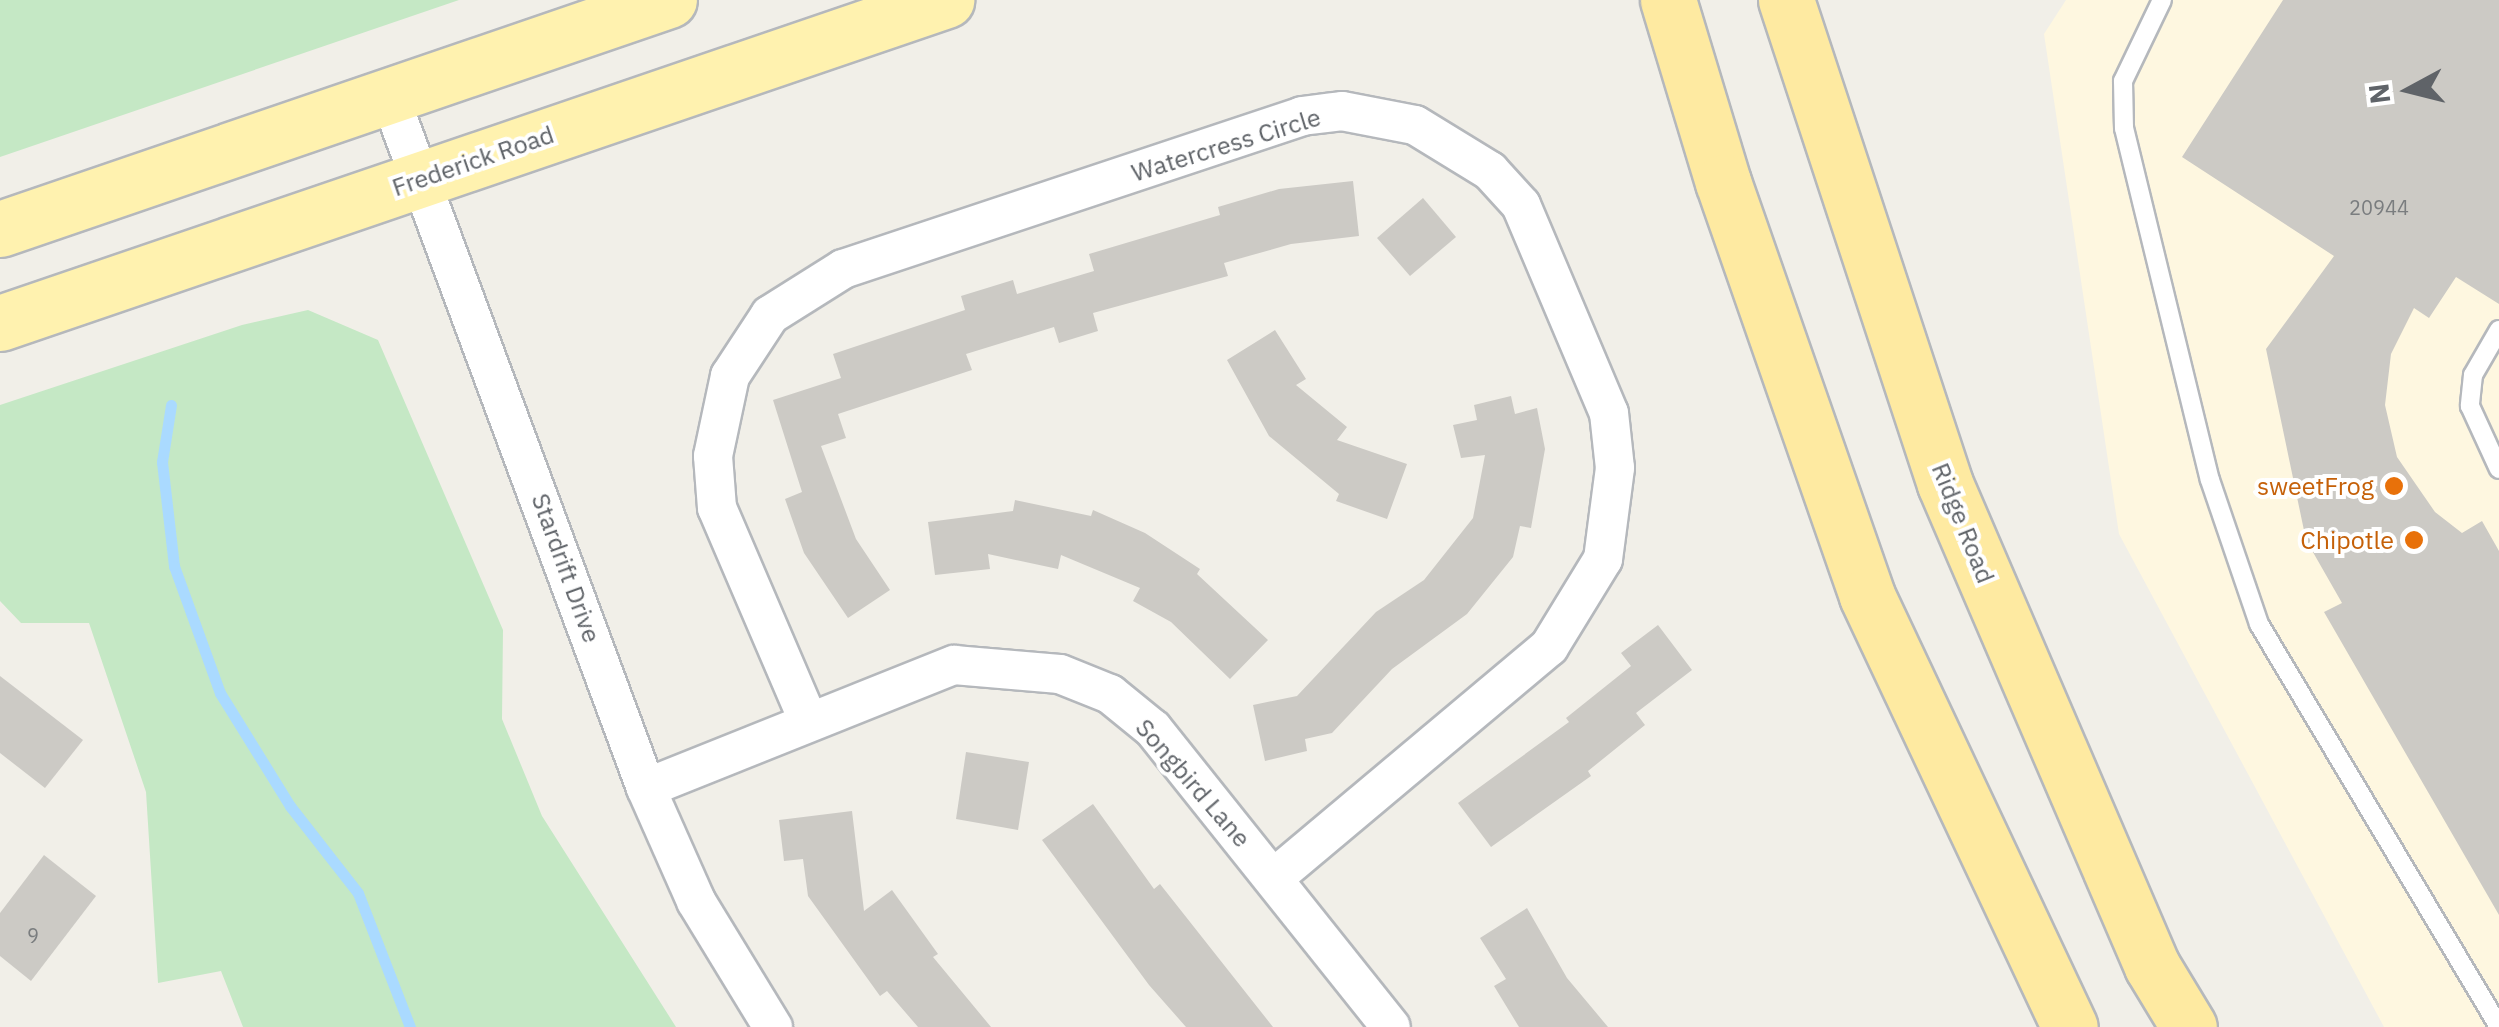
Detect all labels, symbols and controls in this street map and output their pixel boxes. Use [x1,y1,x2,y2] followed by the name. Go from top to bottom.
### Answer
[2359,40,2459,140] north arrow
[2359,81,2398,106] text: N
[1128,102,1324,188] street label: Watercress Circle
[388,119,558,203] street label: Frederick Road
[2349,195,2409,219] house number: 20944
[1925,459,2001,587] street label: Ridge Road
[2257,471,2374,501] place label: sweetFrog
[2383,475,2405,497] marker: sweetFrog
[525,489,607,647] street label: Stardrift Drive
[2300,525,2394,555] place label: Chipotle
[2403,529,2425,551] marker: Chipotle
[1129,713,1257,853] street label: Songbird Lane
[27,923,39,947] house number: 9

